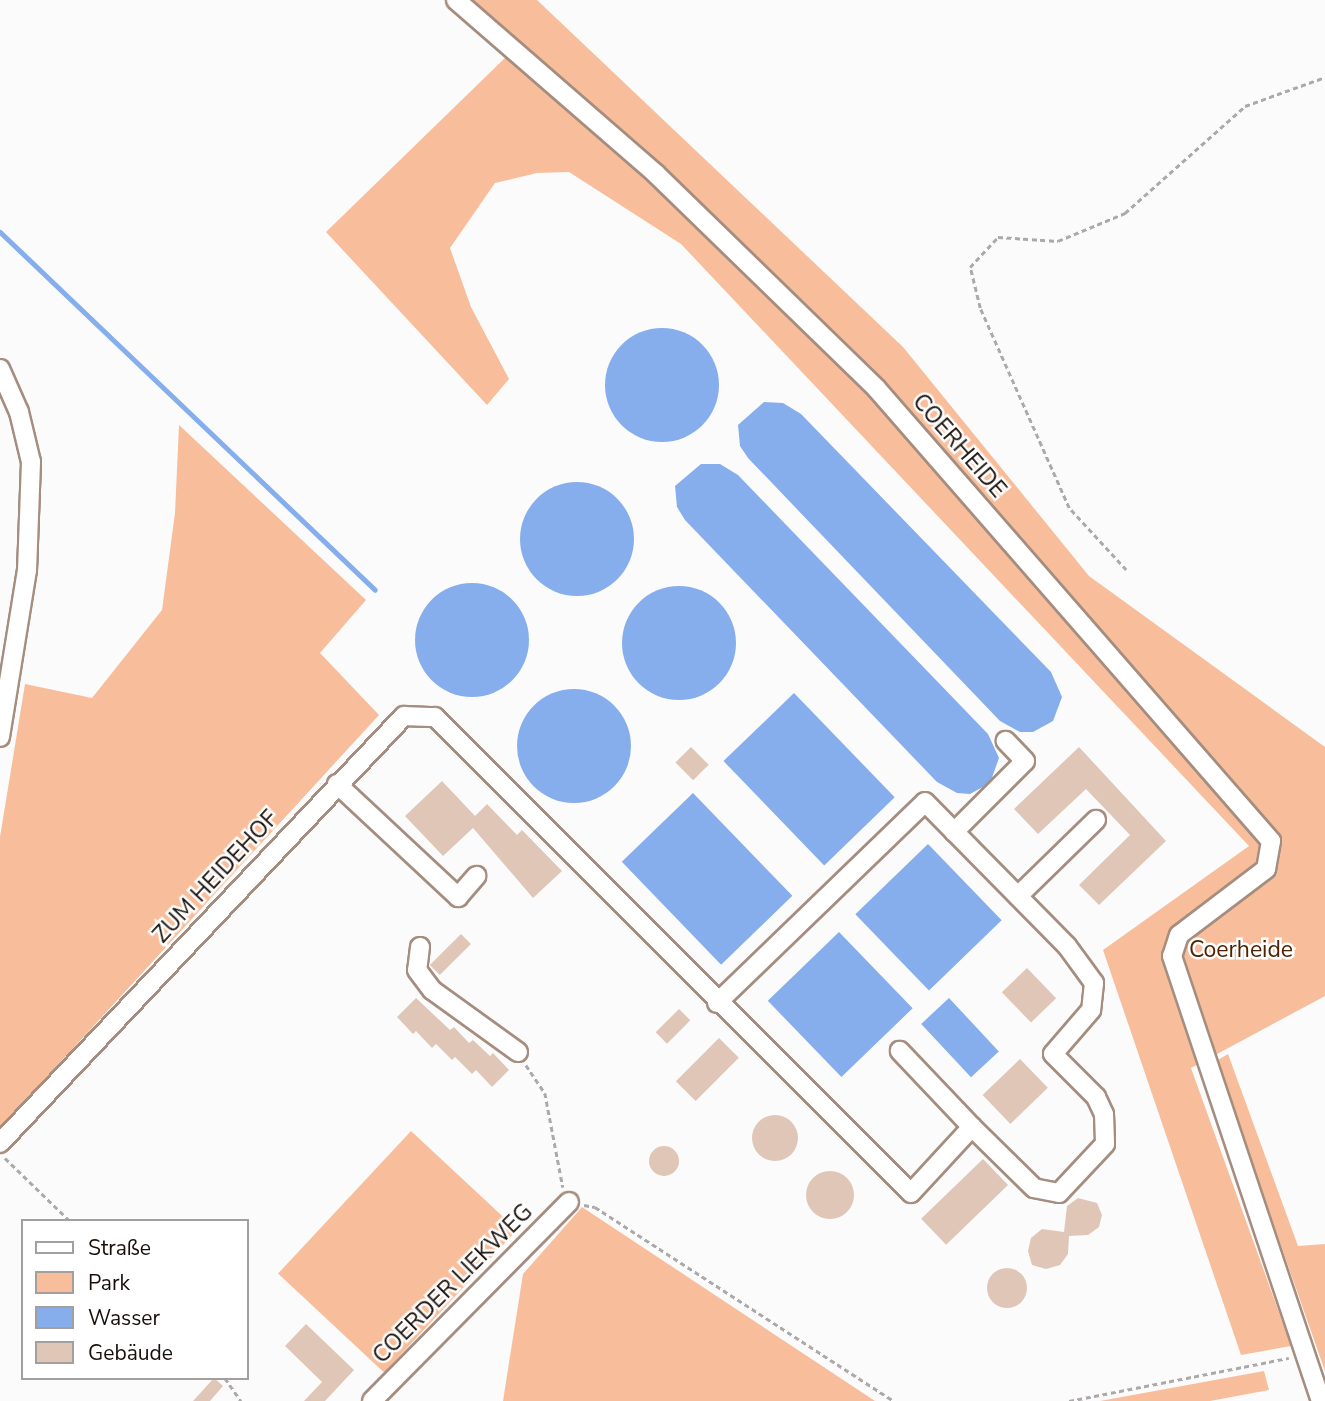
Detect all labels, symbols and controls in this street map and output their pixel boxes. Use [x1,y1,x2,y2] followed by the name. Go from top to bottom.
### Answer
[906,388,1012,504] street label: COERHEIDE
[148,805,284,949] street label: ZUM HEIDEHOF
[1189,936,1293,964] park label: Coerheide
[367,1198,539,1370] street label: COERDER LIEKWEG
[21,1219,248,1380] legend
[88,1234,151,1262] text: Straße
[88,1269,130,1297] text: Park
[88,1304,160,1332] text: Wasser
[88,1339,173,1367] text: Gebäude

